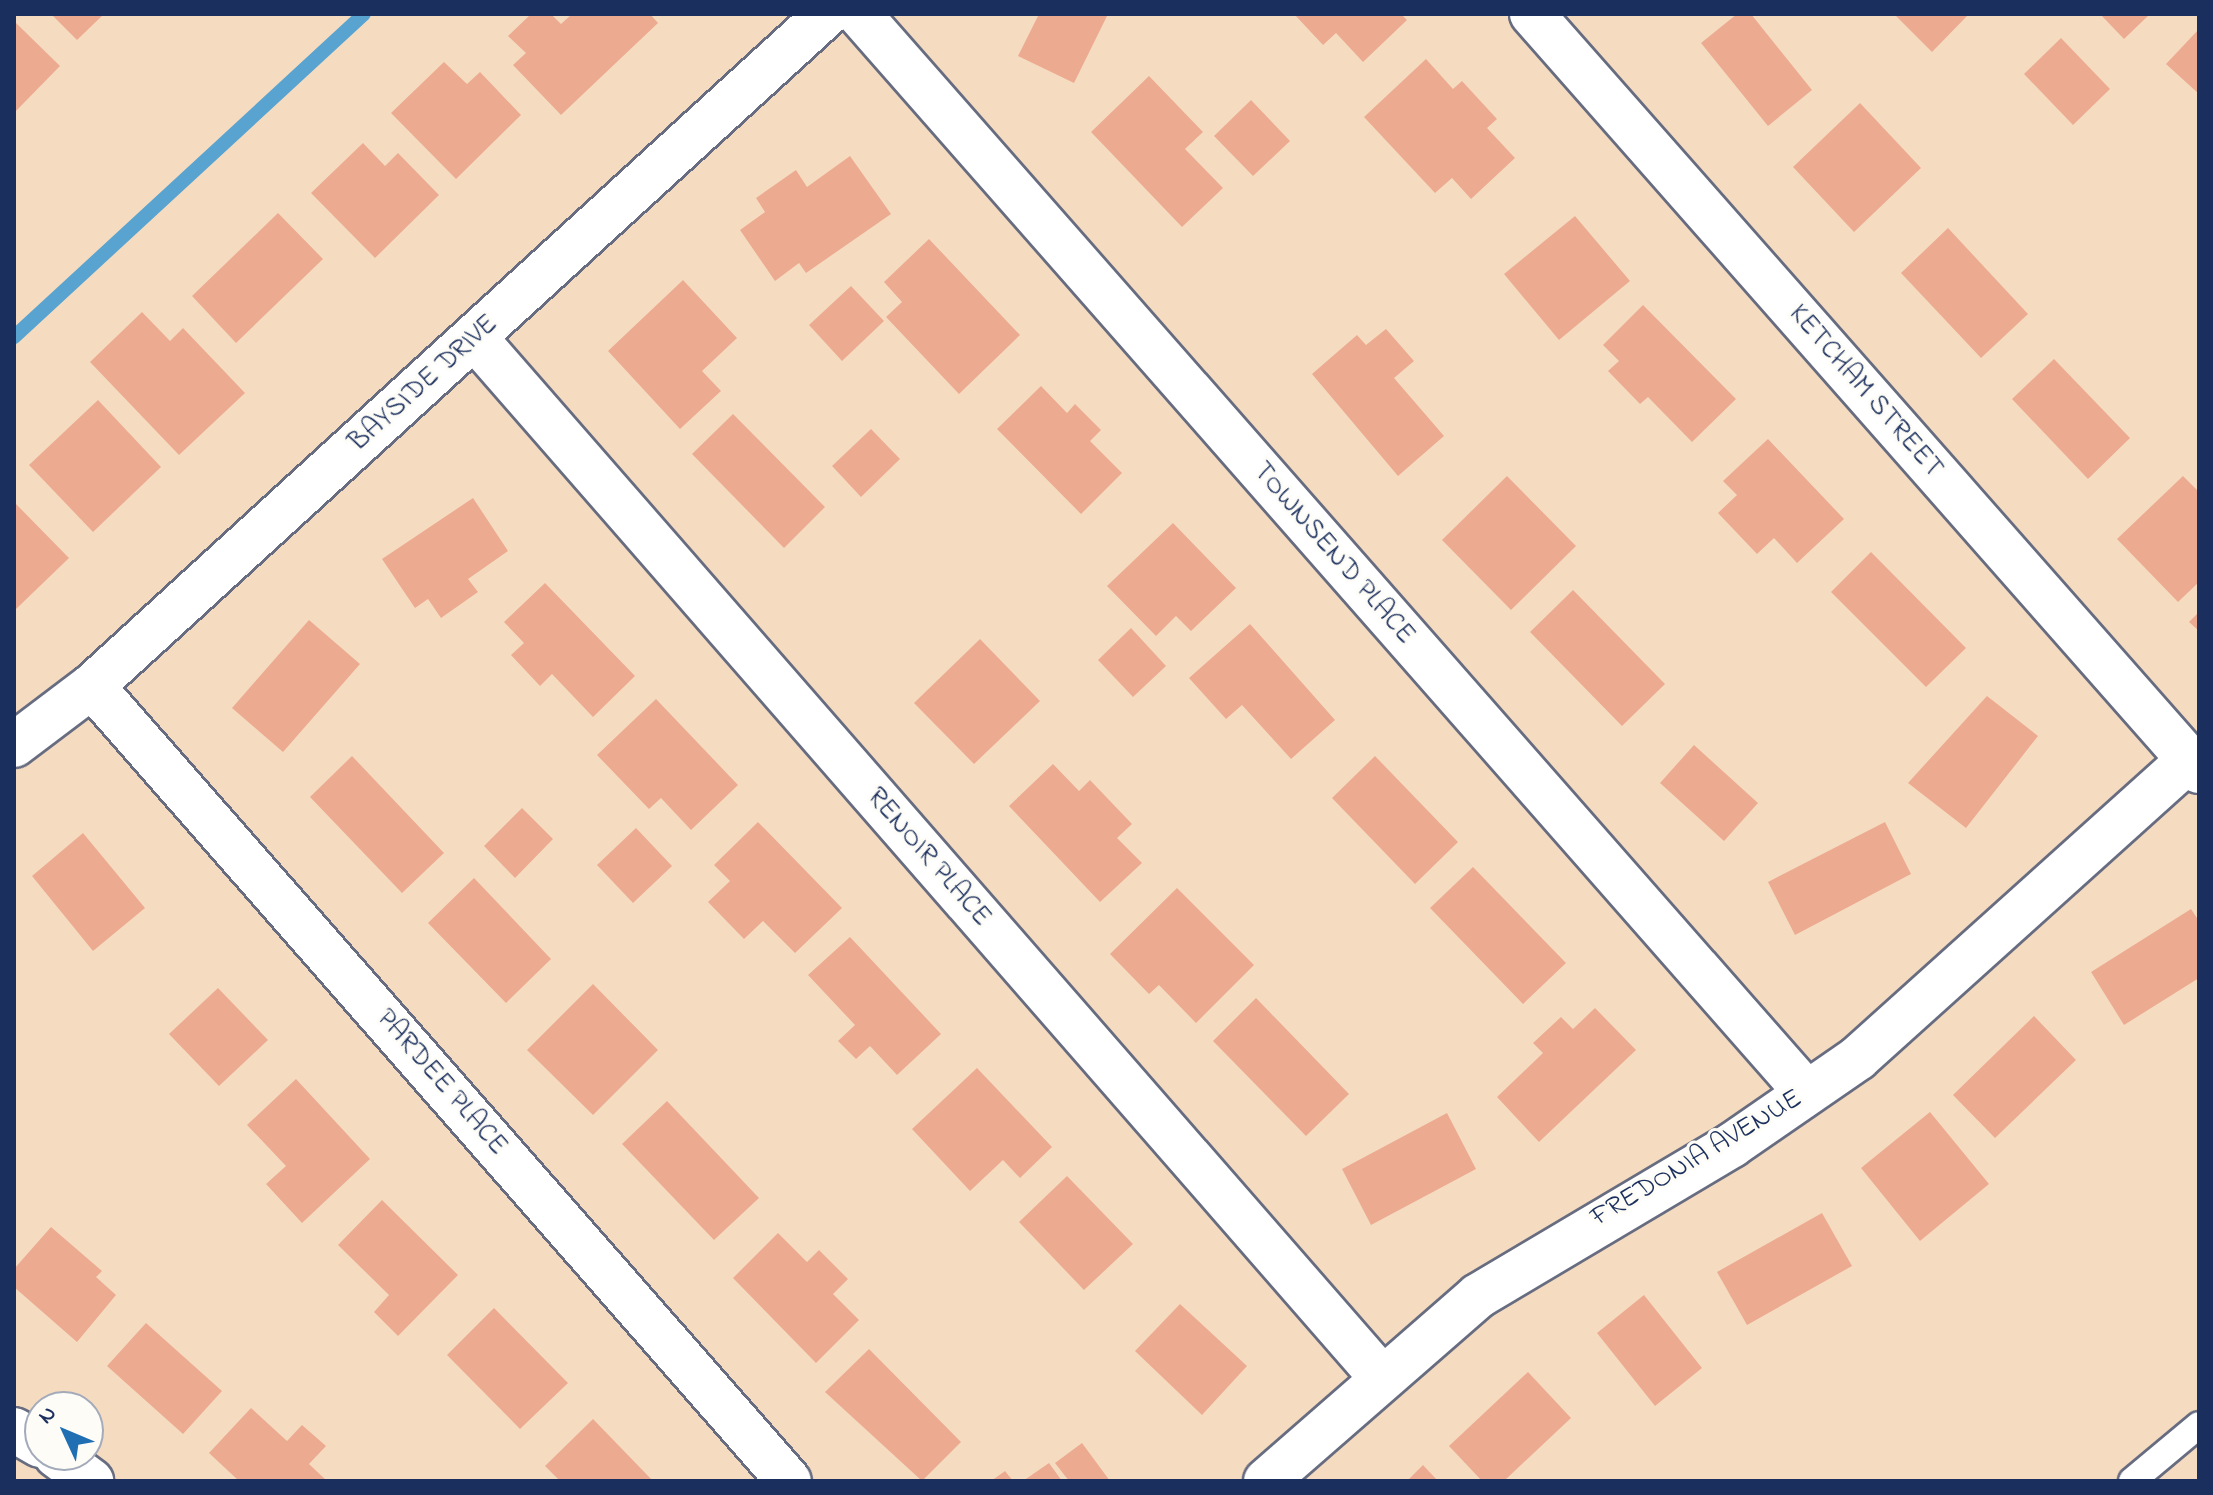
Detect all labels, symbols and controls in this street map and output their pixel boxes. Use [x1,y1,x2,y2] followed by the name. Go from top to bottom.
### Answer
[1780,298,1950,486] street label: KETCHAM STREET
[343,308,505,460] street label: BAYSIDE DRIVE
[1245,456,1421,652] street label: TOWNSEND PLACE
[858,782,998,934] street label: RENOIR PLACE
[368,1003,514,1163] street label: PARDEE PLACE
[1585,1083,1809,1235] street label: FREDONIA AVENUE
[24,1391,104,1471] north arrow
[31,1399,65,1432] text: N

